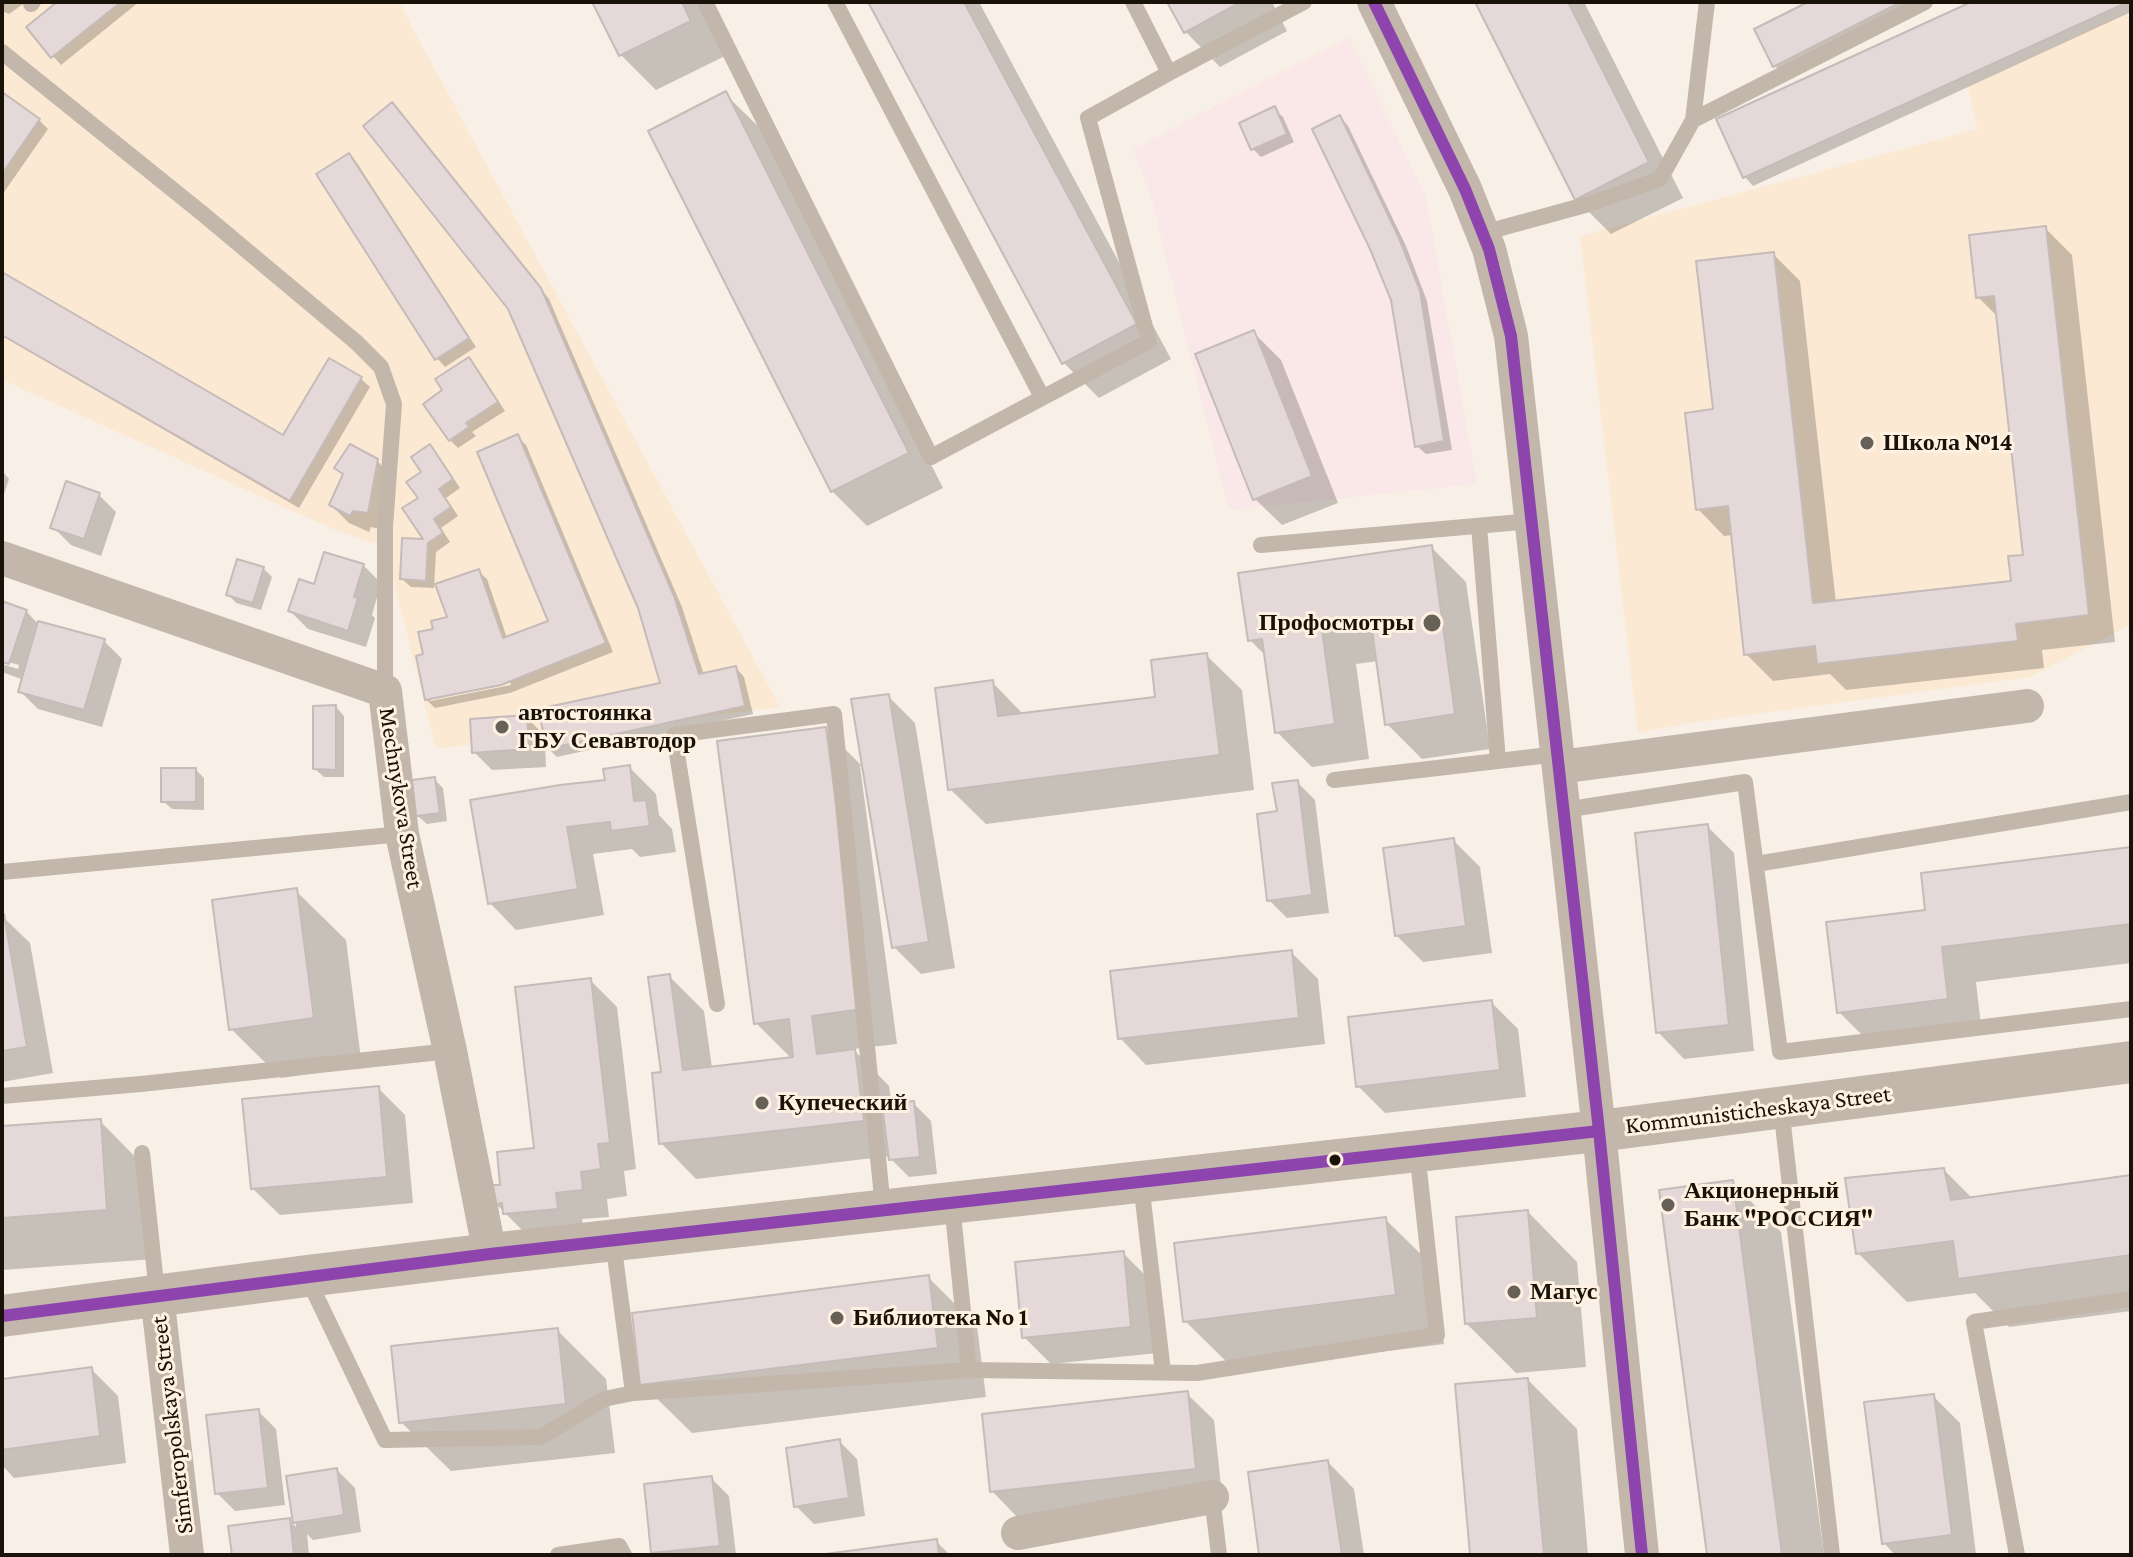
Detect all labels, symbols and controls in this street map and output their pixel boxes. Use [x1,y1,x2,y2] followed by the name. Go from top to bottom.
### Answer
[1883,429,2013,457] place label: Школа №14
[1858,434,1876,452] marker: Школа №14
[1259,609,1414,637] place label: Профосмотры
[1421,612,1443,634] marker: Профосмотры
[518,699,696,755] place label: автостоянка ГБУ Севавтодор
[372,705,430,891] street label: Mechnykova Street
[493,718,511,736] marker: автостоянка ГБУ Севавтодор
[1624,1079,1892,1141] street label: Kommunisticheskaya Street
[778,1089,907,1117] place label: Купеческий
[753,1094,771,1112] marker: Купеческий
[1327,1152,1343,1168] unlabelled marker
[1684,1177,1873,1233] place label: Акционерный Банк "РОССИЯ"
[1659,1196,1677,1214] marker: Акционерный Банк "РОССИЯ"
[1530,1278,1597,1306] place label: Магус
[1505,1283,1523,1301] marker: Магус
[853,1304,1028,1332] place label: Библиотека No 1
[828,1309,846,1327] marker: Библиотека No 1
[144,1314,200,1536] street label: Simferopolskaya Street

